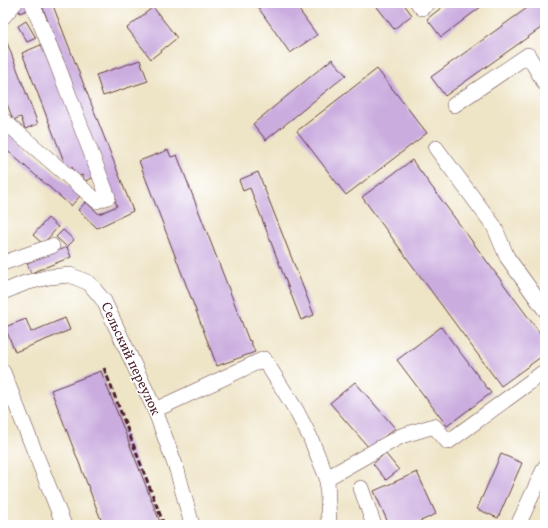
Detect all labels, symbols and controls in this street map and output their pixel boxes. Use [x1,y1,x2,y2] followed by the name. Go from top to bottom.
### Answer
[95,299,165,419] street label: Сельский переулок

